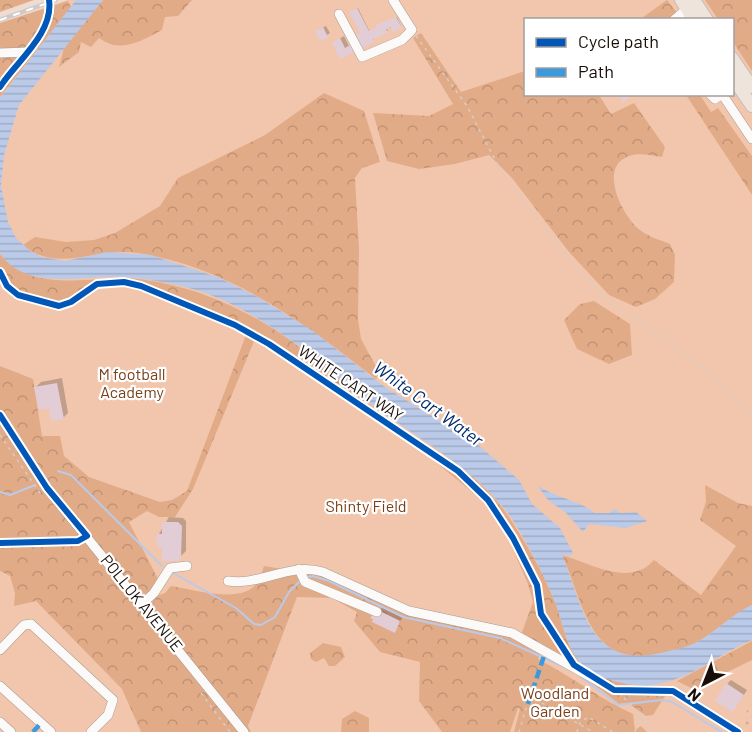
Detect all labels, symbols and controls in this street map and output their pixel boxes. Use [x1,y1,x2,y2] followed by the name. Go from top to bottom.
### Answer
[524,18,734,96] legend
[578,30,659,52] text: Cycle path
[578,60,614,82] text: Path
[295,341,407,425] street label: WHITE CART WAY
[369,356,488,451] water label: White Cart Water
[98,364,166,401] park label: M football Academy
[325,496,407,515] park label: Shinty Field
[98,550,187,655] street label: POLLOK AVENUE
[674,654,734,714] north arrow
[521,683,589,720] park label: Woodland Garden
[683,685,704,706] text: N

